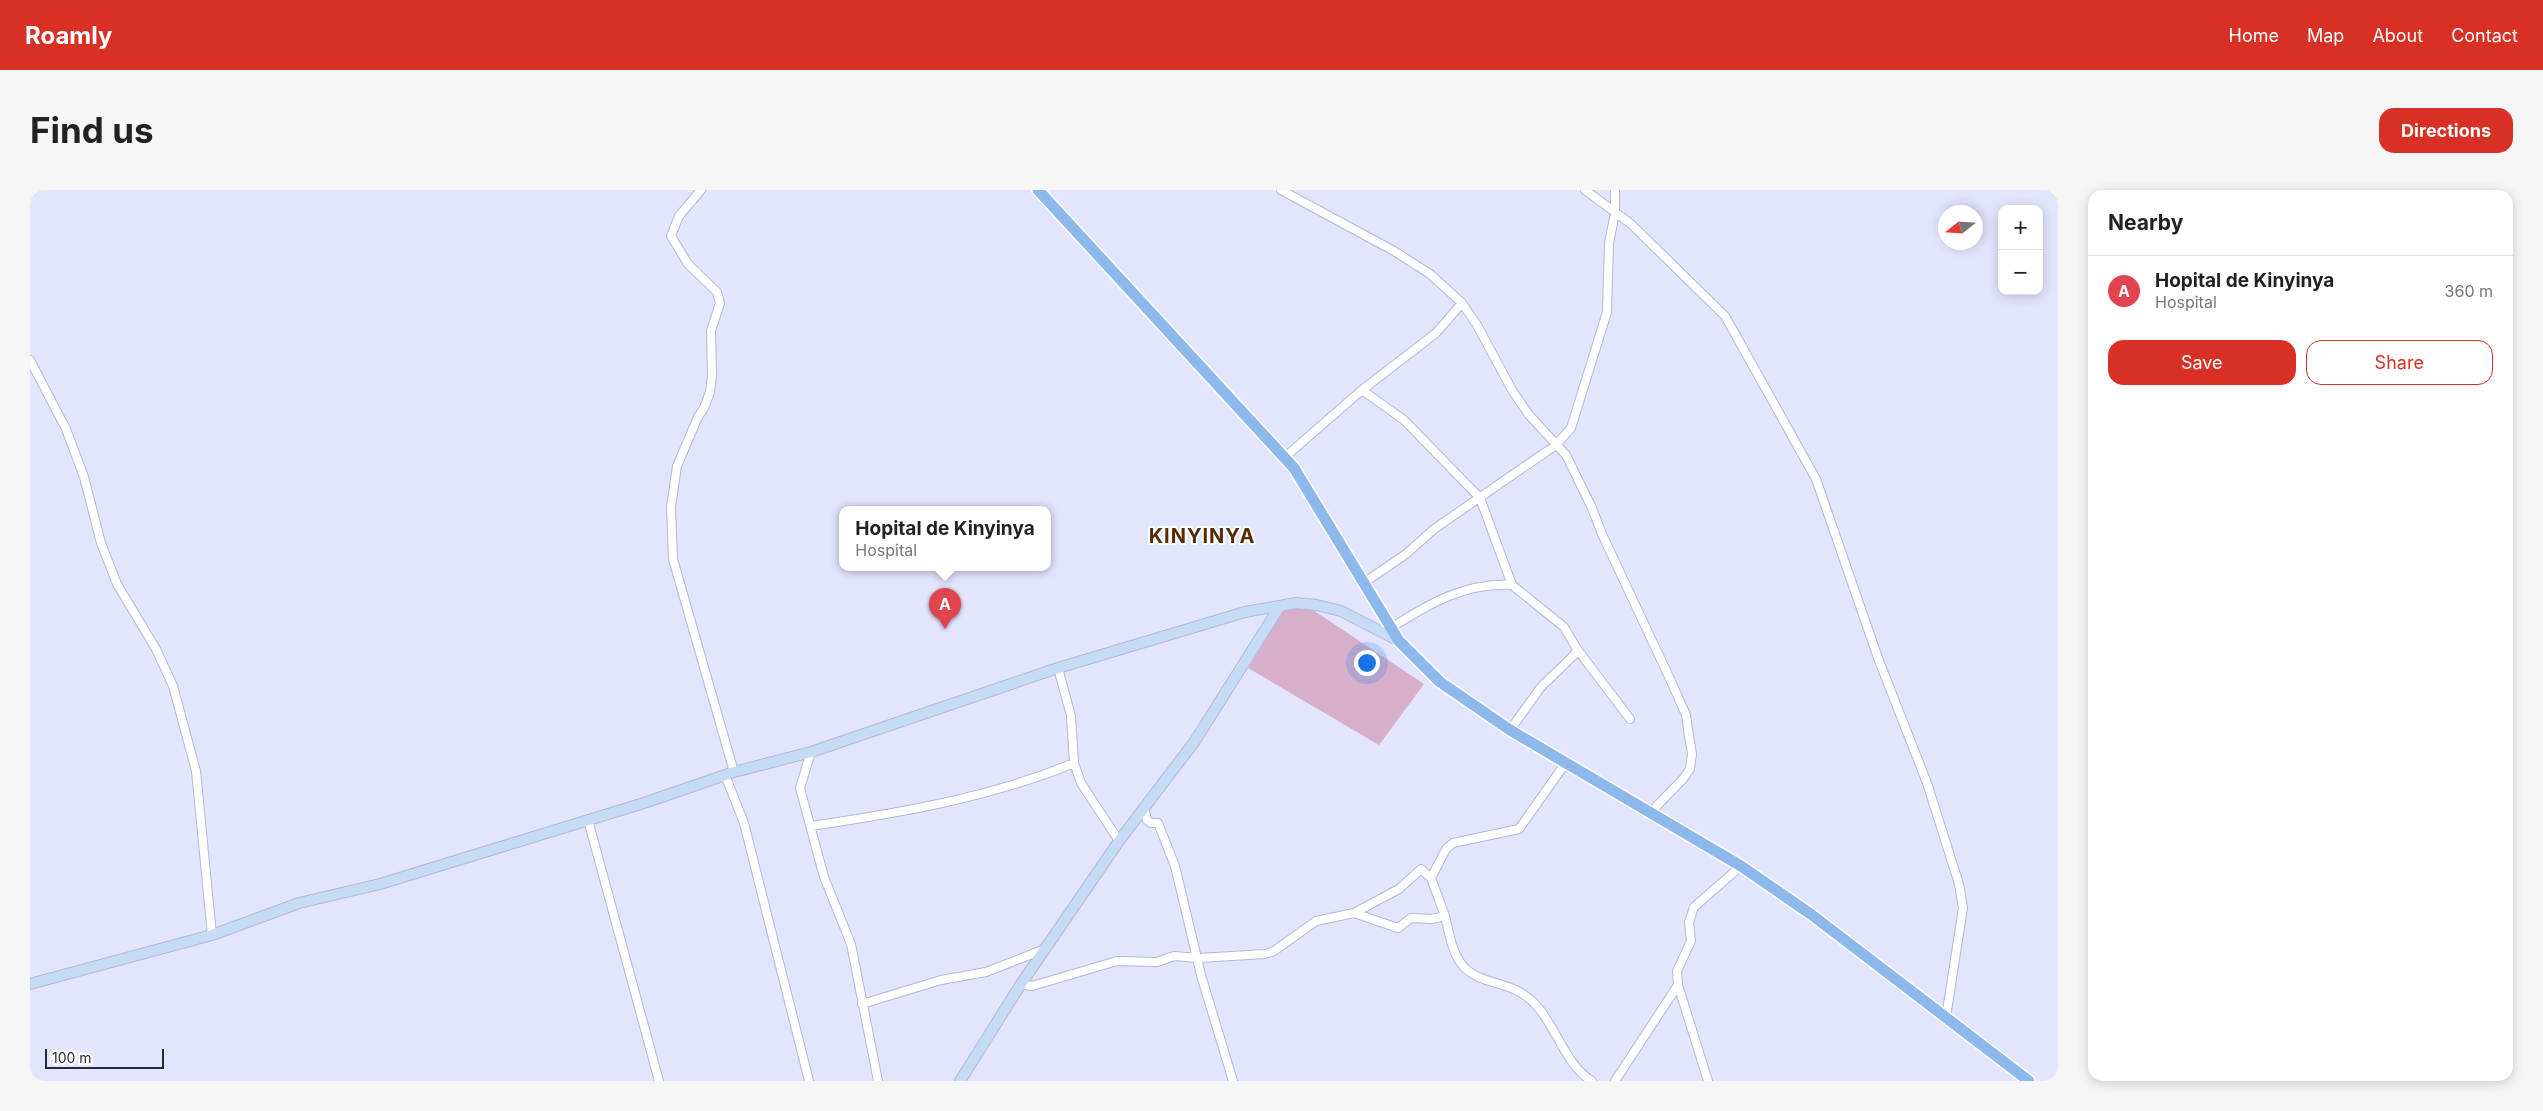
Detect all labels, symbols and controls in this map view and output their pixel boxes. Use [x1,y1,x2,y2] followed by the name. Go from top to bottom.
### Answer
[25,21,112,50] text: Roamly
[2229,25,2279,46] text: Home
[2307,25,2344,46] text: Map
[2372,25,2423,46] text: About
[2451,25,2518,46] text: Contact
[2379,108,2513,153] button: Directions
[30,109,154,151] text: Find us
[1938,205,1983,250] north arrow
[1998,205,2043,295] map controls
[1998,205,2043,250] button: +
[2108,210,2183,235] text: Nearby
[1998,250,2043,295] button: −
[2155,269,2334,292] text: Hopital de Kinyinya
[2118,281,2130,301] text: A
[2445,281,2493,301] text: 360 m
[2155,292,2217,312] text: Hospital
[2108,340,2296,385] button: Save
[2306,340,2493,385] button: Share
[839,506,1051,571] popup
[855,517,1035,540] text: Hopital de Kinyinya
[1149,524,1255,548] district label: KINYINYA
[855,540,917,560] text: Hospital
[929,588,961,629] pin: A
[1354,650,1380,676] your location
[45,1046,164,1069] scale bar
[52,1049,92,1066] text: 100 m

